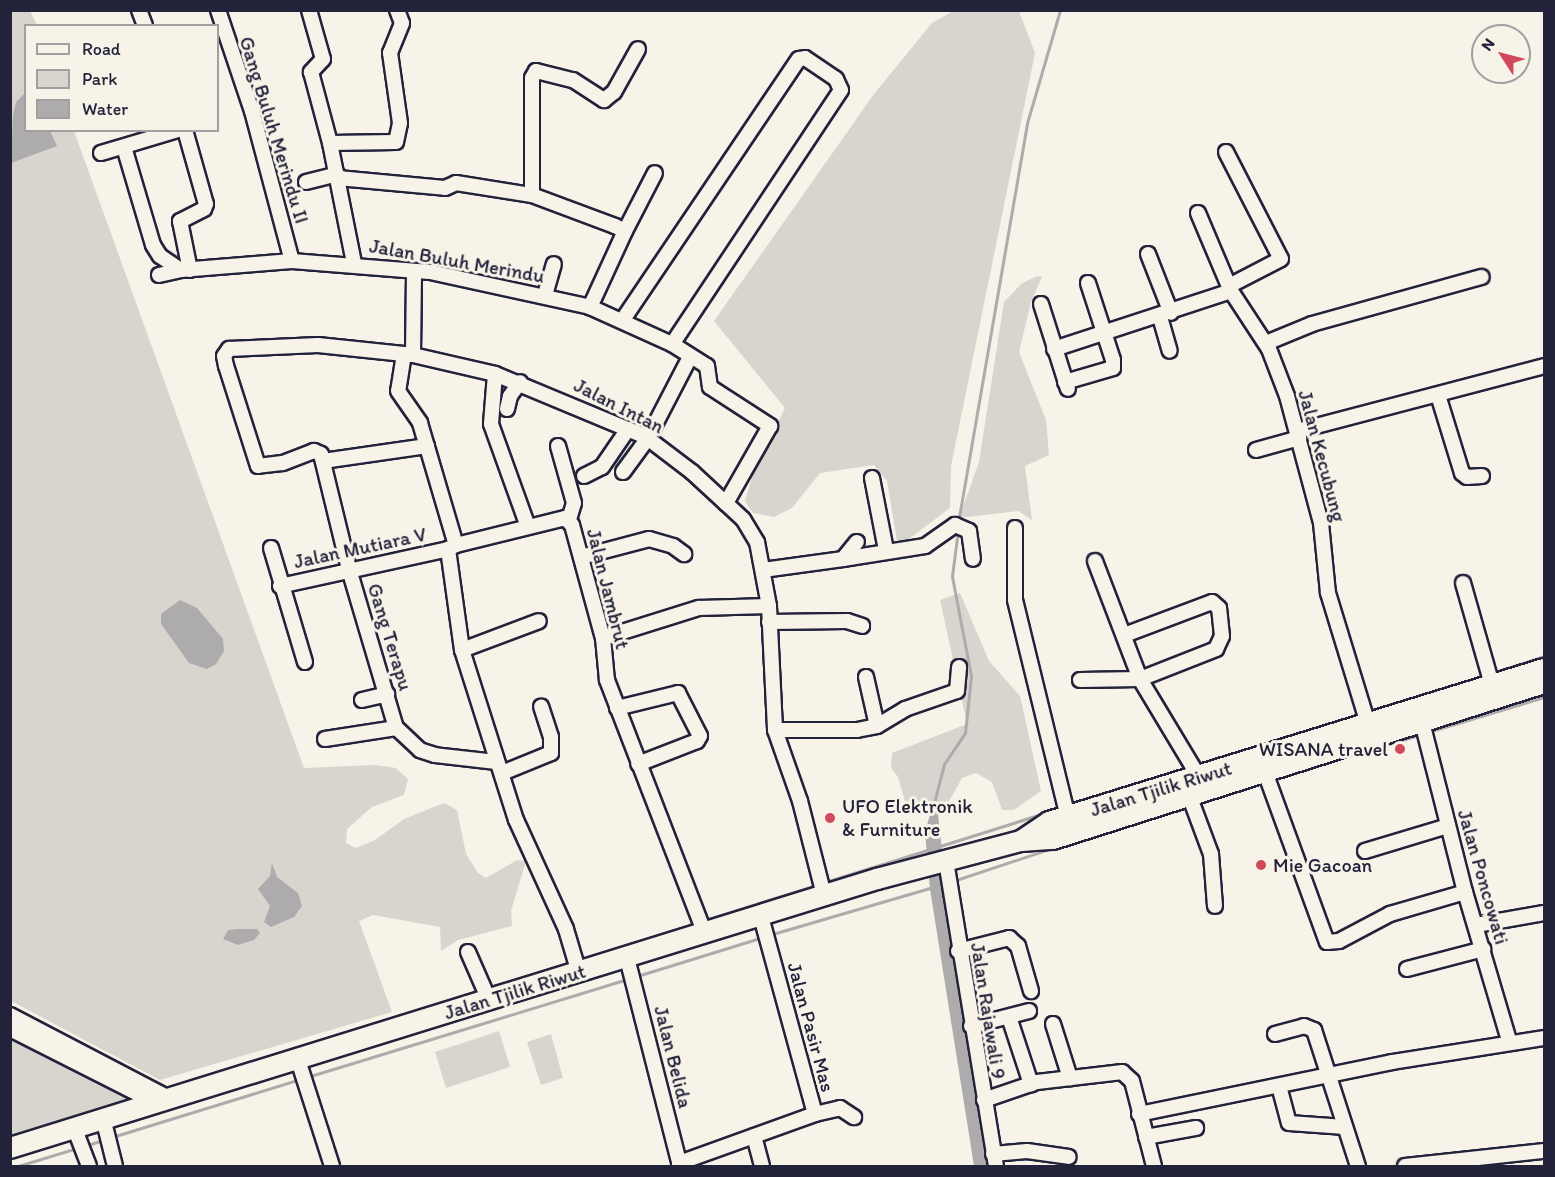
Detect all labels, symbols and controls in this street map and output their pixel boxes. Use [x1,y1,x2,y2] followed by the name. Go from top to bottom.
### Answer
[24,24,219,132] legend
[1471,24,1531,84] north arrow
[234,34,314,226] street label: Gang Buluh Merindu II
[1477,34,1499,54] text: N
[82,38,121,60] text: Road
[82,68,117,90] text: Park
[82,98,128,120] text: Water
[368,234,546,288] street label: Jalan Buluh Merindu
[570,373,668,439] street label: Jalan Intan
[1293,387,1351,525] street label: Jalan Kecubung
[292,522,428,574] street label: Jalan Mutiara V
[581,526,635,652] street label: Jalan Jambrut
[363,582,417,692] street label: Gang Terapu
[1259,737,1388,761] place label: WISANA travel
[1393,742,1407,756] marker: WISANA travel
[1087,756,1235,822] street label: Jalan Tjilik Riwut
[842,795,973,842] place label: UFO Elektronik & Furniture
[1452,807,1514,947] street label: Jalan Poncowati
[823,811,837,825] marker: UFO Elektronik & Furniture
[1273,853,1373,877] place label: Mie Gacoan
[1254,858,1268,872] marker: Mie Gacoan
[965,941,1011,1081] street label: Jalan Rajawali 9
[441,959,589,1025] street label: Jalan Tjilik Riwut
[782,960,840,1094] street label: Jalan Pasir Mas
[649,1003,697,1111] street label: Jalan Belida

